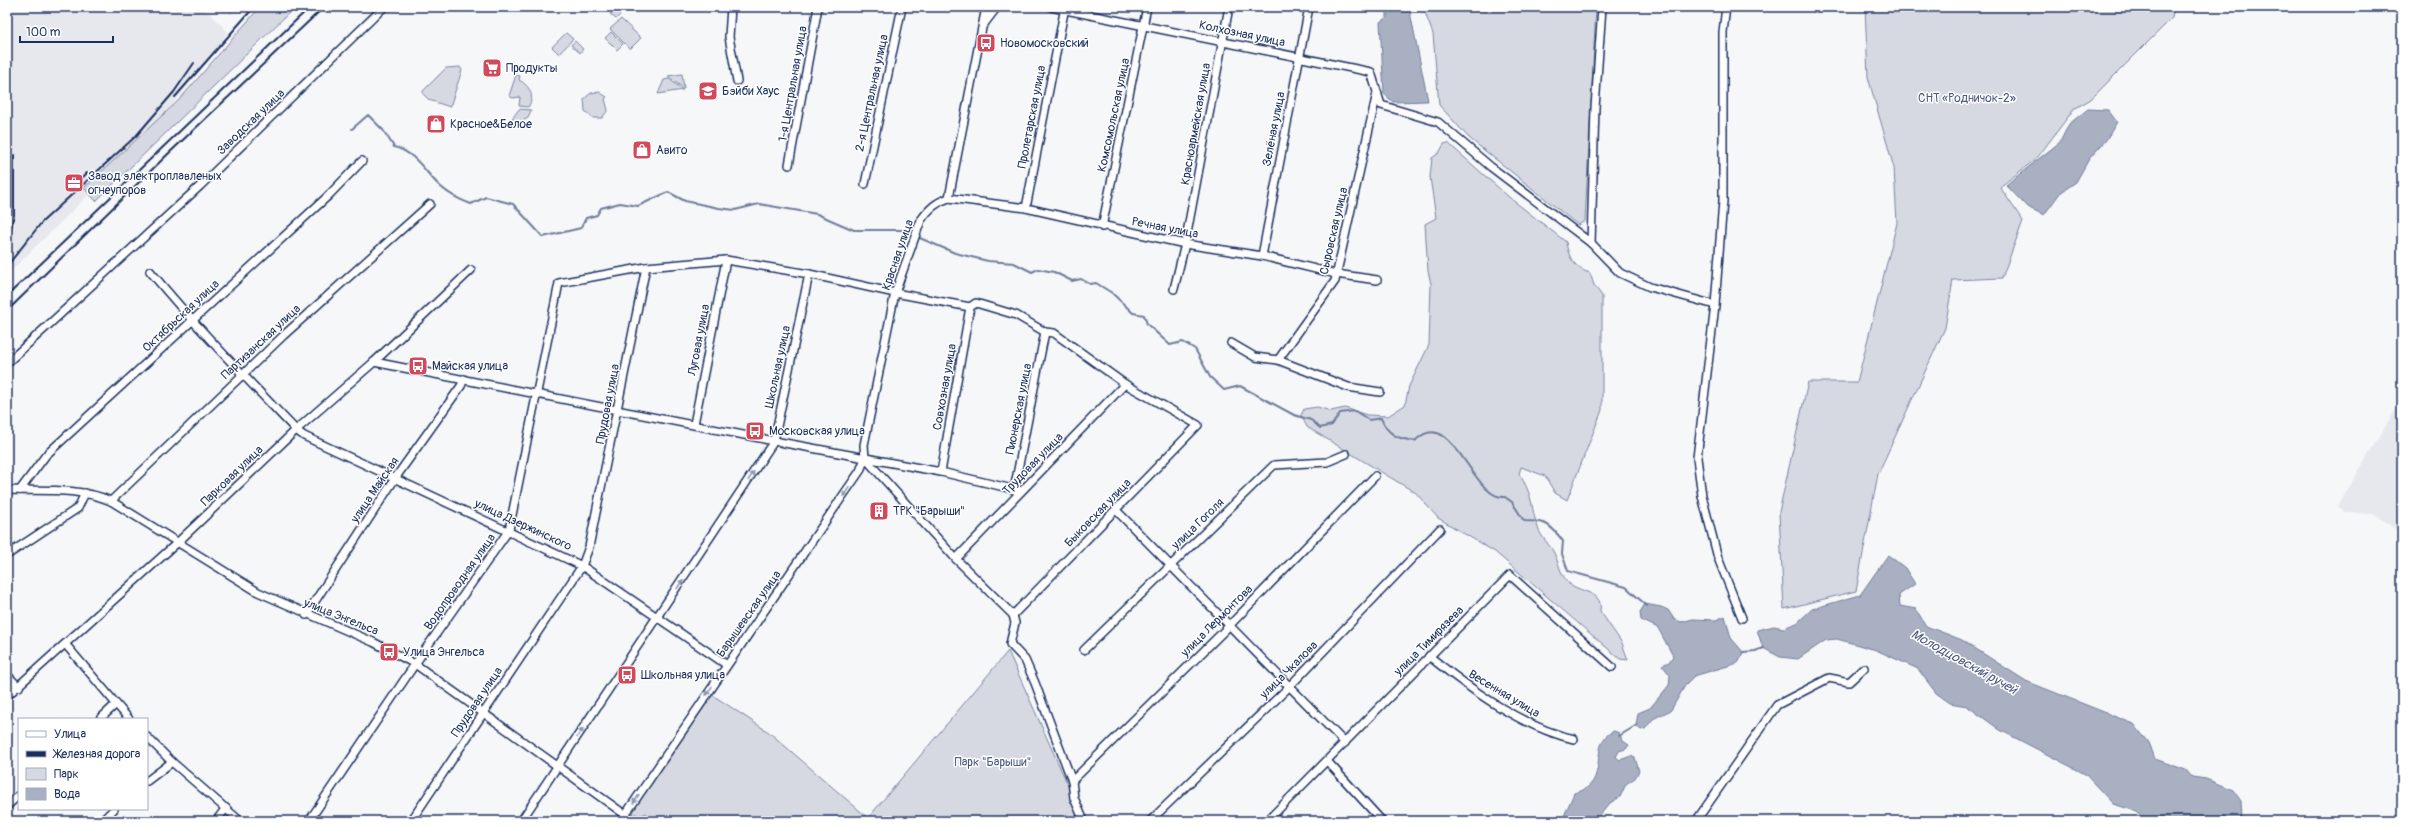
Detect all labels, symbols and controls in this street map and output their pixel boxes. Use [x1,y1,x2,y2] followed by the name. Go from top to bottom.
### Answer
[20,18,113,44] scale bar
[1198,18,1287,51] street label: Колхозная улица
[26,25,61,40] text: 100 m
[775,25,811,143] street label: 1-я Центральная улица
[975,32,997,54] bus stop icon: Новомосковский
[852,33,892,153] street label: 2-я Центральная улица
[1000,36,1089,51] place label: Новомосковский
[1095,56,1133,173] street label: Комсомольская улица
[481,57,503,79] supermarket icon: Продукты
[506,61,558,76] place label: Продукты
[1178,61,1214,186] street label: Красноармейская улица
[1015,64,1049,170] street label: Пролетарская улица
[697,80,719,102] school or university icon: Бэйби Хаус
[722,84,779,99] place label: Бэйби Хаус
[214,86,288,158] street label: Заводская улица
[1259,90,1289,168] street label: Зелёная улица
[1918,91,2016,106] park label: СНТ «Родничок-2»
[425,113,447,135] shop icon: Красное&Белое
[450,117,532,132] place label: Красное&Белое
[631,139,653,161] shop icon: Авито
[656,143,688,158] place label: Авито
[88,169,222,198] place label: Завод электроплавленых огнеупоров
[63,172,85,194] office icon: Завод электроплавленых огнеупоров
[1317,185,1351,276] street label: Сыровская улица
[1130,214,1200,242] street label: Речная улица
[879,217,917,292] street label: Красная улица
[139,276,223,355] street label: Октябрьская улица
[218,301,304,383] street label: Партизанская улица
[685,303,713,378] street label: Луговая улица
[762,324,794,410] street label: Школьная улица
[930,342,960,431] street label: Совхозная улица
[407,355,429,377] bus stop icon: Майская улица
[432,359,508,374] place label: Майская улица
[593,362,623,445] street label: Прудовая улица
[1003,362,1035,456] street label: Пионерская улица
[744,420,766,442] bus stop icon: Московская улица
[769,424,865,439] place label: Московская улица
[1000,429,1067,498] street label: Трудовая улица
[198,442,267,509] street label: Парковая улица
[347,454,403,527] street label: улица Майская
[747,470,755,481] one-way arrow
[1062,475,1135,550] street label: Быковская улица
[842,487,850,497] one-way arrow
[1168,495,1228,553] street label: улица Гоголя
[471,496,574,554] street label: улица Дзержинского
[868,500,890,522] building icon: ТРК "Барыши"
[893,504,965,519] place label: ТРК "Барыши"
[421,531,499,633] street label: Водопроводная улица
[713,567,785,660] street label: Барышевская улица
[676,579,684,589] one-way arrow
[1177,582,1256,661] street label: улица Лермонтова
[301,595,381,639] street label: улица Энгельса
[1390,603,1467,680] street label: улица Тимирязева
[1908,626,2021,699] water label: Молодцовский ручей
[1256,638,1321,703] street label: улица Чкалова
[378,641,400,663] bus stop icon: Улица Энгельса
[403,645,485,660] place label: Улица Энгельса
[448,664,506,740] street label: Прудовая улица
[616,664,638,686] bus stop icon: Школьная улица
[1466,667,1543,721] street label: Весенняя улица
[641,668,725,683] place label: Школьная улица
[705,686,713,696] one-way arrow
[18,718,148,810] legend
[54,727,86,742] text: Улица
[576,727,584,738] one-way arrow
[52,747,141,762] text: Железная дорога
[955,755,1031,770] park label: Парк "Барыши"
[54,767,79,782] text: Парк
[54,787,80,802] text: Вода
[632,793,640,804] one-way arrow

